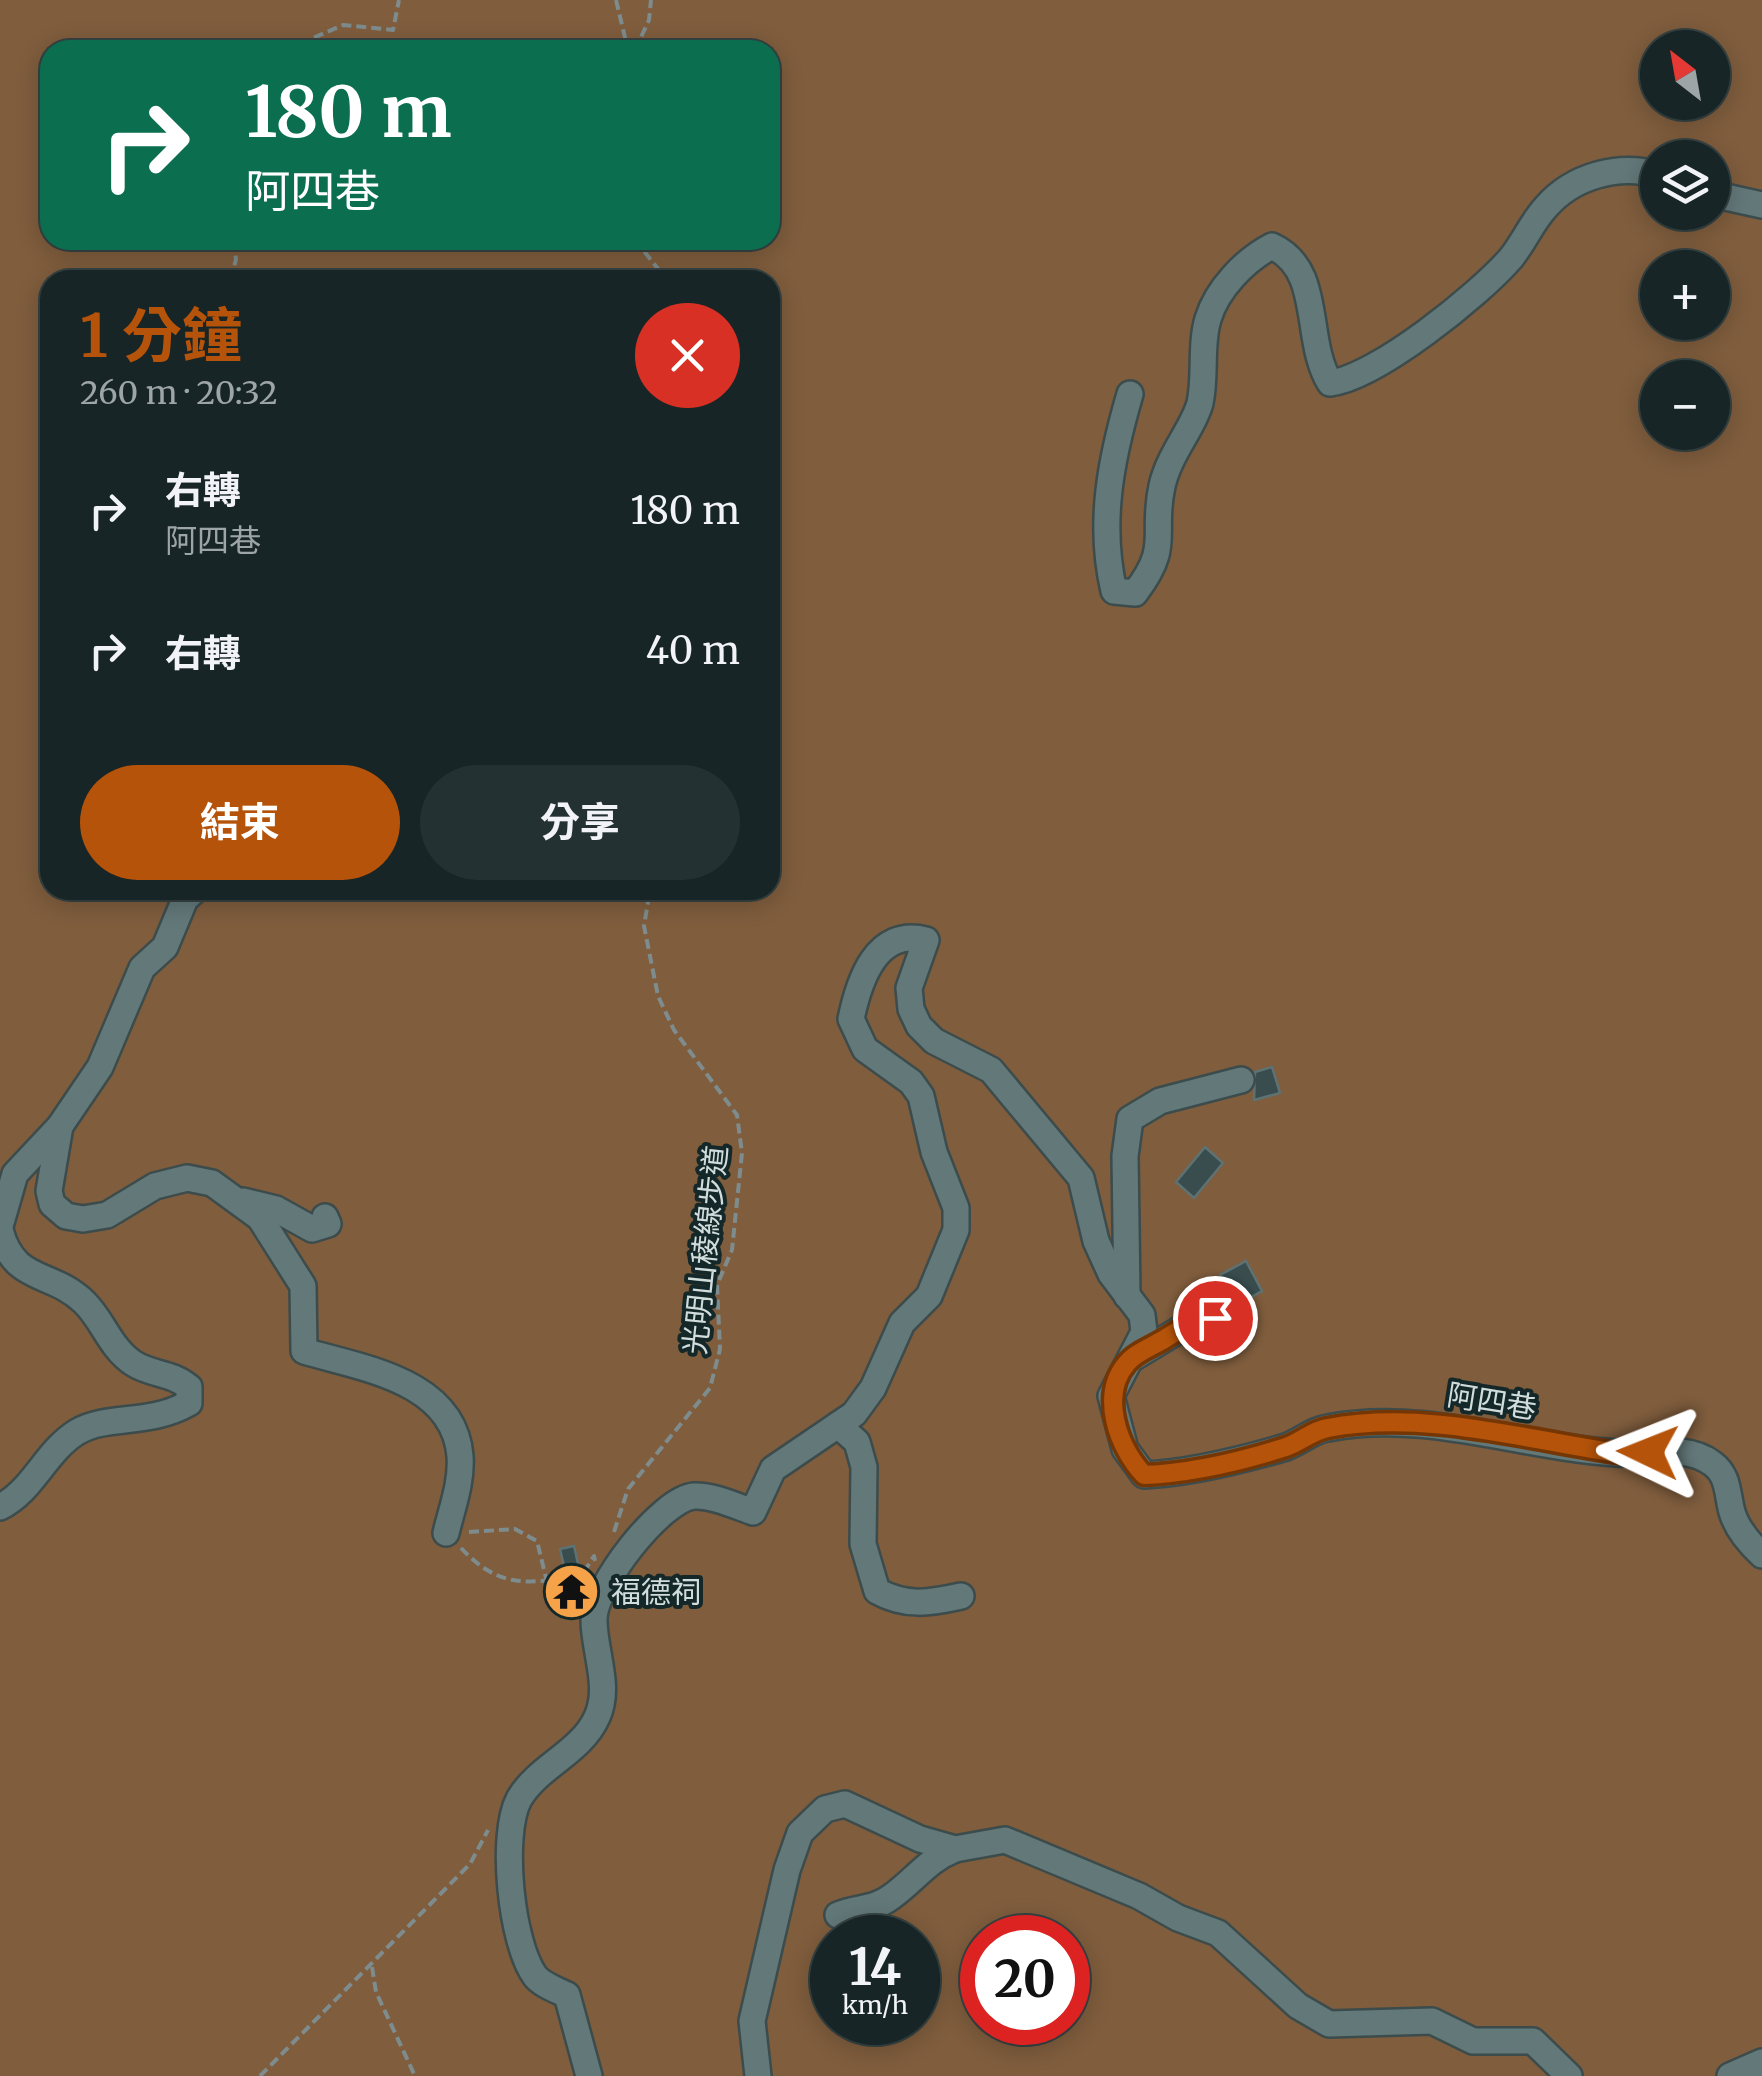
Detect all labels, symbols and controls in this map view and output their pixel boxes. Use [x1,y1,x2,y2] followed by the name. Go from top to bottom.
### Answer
[1640,30,1730,120] north arrow
[1640,30,1730,450] map controls
[245,68,452,156] text: 180 m
[80,80,210,210] icon: right
[1640,140,1730,230] button: layers
[245,163,380,219] text: 阿四巷
[1640,250,1730,340] button: +
[80,298,242,373] text: 1 分鐘
[635,303,740,408] button: close
[1640,360,1730,450] button: −
[80,373,278,413] text: 260 m · 20:32
[165,467,241,514] text: 右轉
[80,483,135,538] icon: right
[630,487,740,534] text: 180 m
[165,521,261,561] text: 阿四巷
[80,623,135,678] icon: right
[646,627,740,674] text: 40 m
[165,630,241,677] text: 右轉
[80,765,400,880] button: 結束
[420,765,740,880] button: 分享
[675,1144,735,1356] street label: 光明山稜線步道
[1173,1276,1258,1361] pin
[1188,1291,1243,1346] icon: arrive
[1445,1375,1539,1427] street label: 阿四巷
[1596,1400,1700,1504] position arrow
[542,1562,602,1622] temple icon: 福德祠
[611,1573,701,1611] place label: 福德祠
[960,1915,1090,2045] speed limit sign: 20
[849,1936,901,1999] text: 14
[842,1989,908,2021] text: km/h

